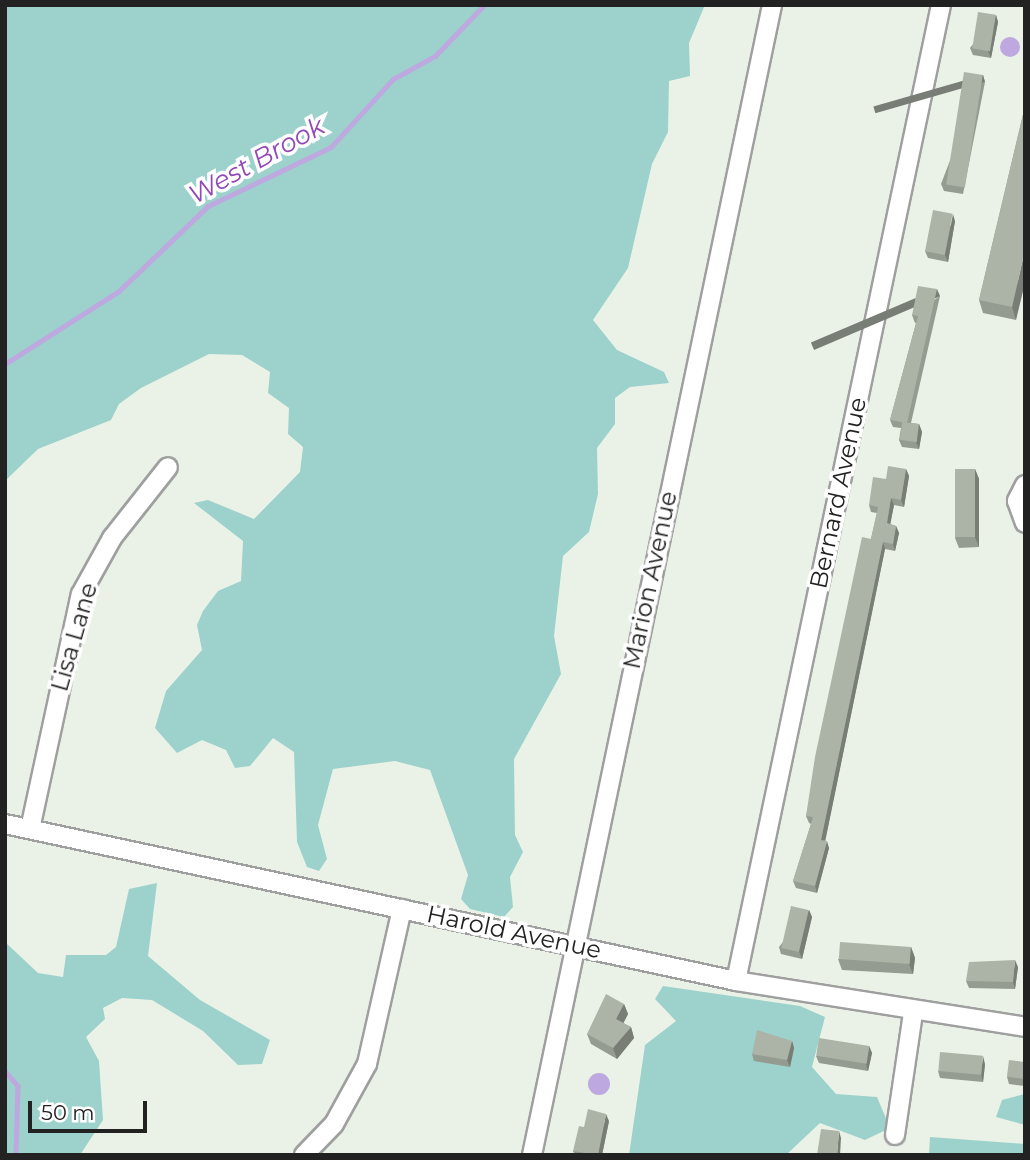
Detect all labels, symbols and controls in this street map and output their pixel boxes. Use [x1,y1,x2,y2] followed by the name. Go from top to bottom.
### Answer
[184,111,330,211] water label: West Brook
[804,395,872,591] street label: Bernard Avenue
[617,488,683,672] street label: Marion Avenue
[45,579,103,695] street label: Lisa Lane
[424,899,604,965] street label: Harold Avenue
[32,1086,150,1130] scale bar
[41,1100,95,1125] text: 50 m

